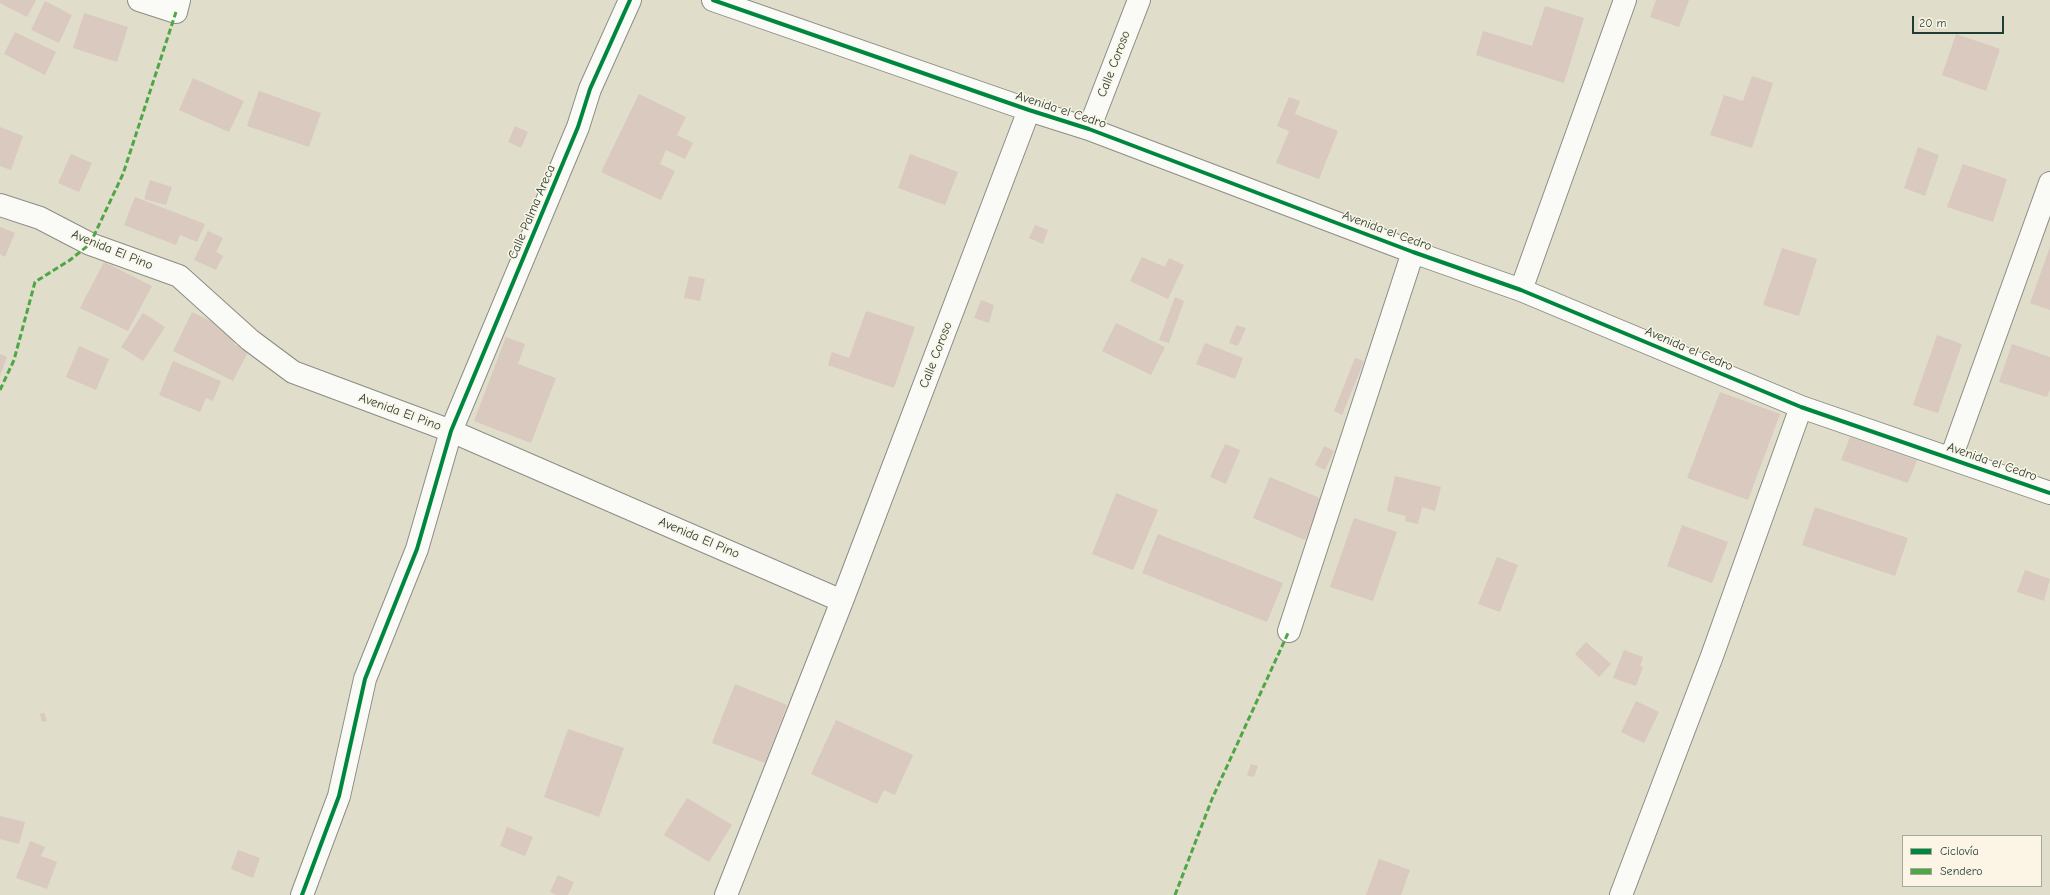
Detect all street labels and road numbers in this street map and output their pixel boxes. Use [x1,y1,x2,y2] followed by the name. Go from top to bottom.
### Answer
[1094,28,1134,100] street label: Calle Coroso
[1014,88,1108,132] street label: Avenida el Cedro
[505,162,559,262] street label: Calle Palma Areca
[1340,208,1434,254] street label: Avenida el Cedro
[69,227,155,273] street label: Avenida El Pino
[916,319,956,391] street label: Calle Coroso
[1643,323,1735,375] street label: Avenida el Cedro
[357,390,443,434] street label: Avenida El Pino
[1945,439,2039,485] street label: Avenida el Cedro
[656,514,742,562] street label: Avenida El Pino

